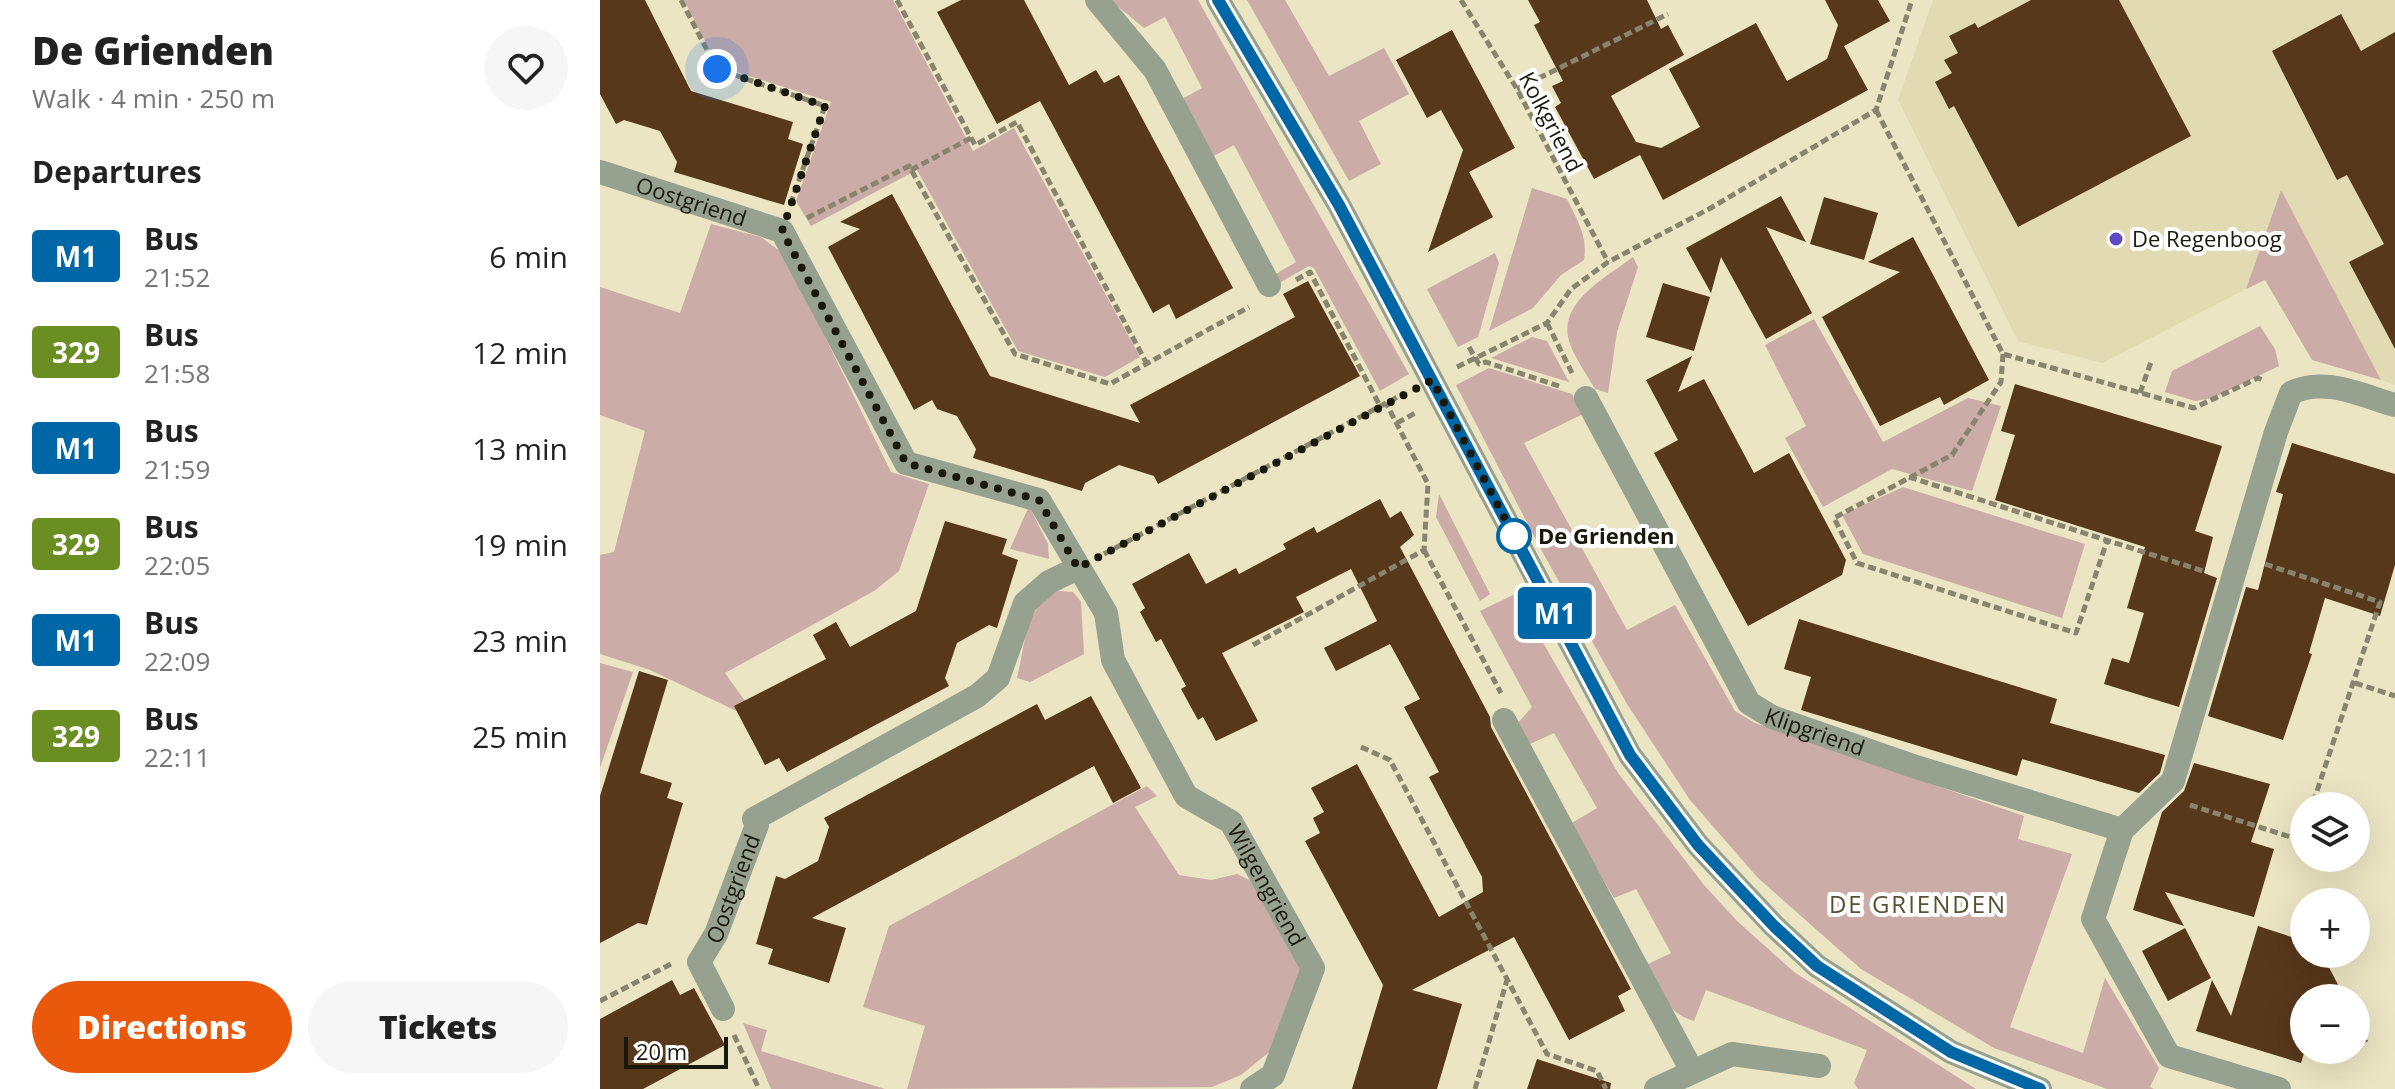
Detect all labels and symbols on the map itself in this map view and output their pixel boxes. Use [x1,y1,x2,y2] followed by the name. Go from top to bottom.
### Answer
[697,49,737,89] your location
[1513,66,1591,177] street label: Kolkgriend
[633,169,751,233] street label: Oostgriend
[2132,223,2282,253] place label: De Regenboog
[2107,230,2125,248] marker: De Regenboog
[1497,519,1531,553] marker: De Grienden
[1538,520,1674,550] place label: De Grienden
[1519,587,1591,639] line badge: M1
[1761,700,1869,762] street label: Klipgriend
[1221,818,1313,951] street label: Wilgengriend
[698,829,766,949] street label: Oostgriend
[1829,887,2007,920] district label: DE GRIENDEN
[624,1033,728,1069] scale bar

